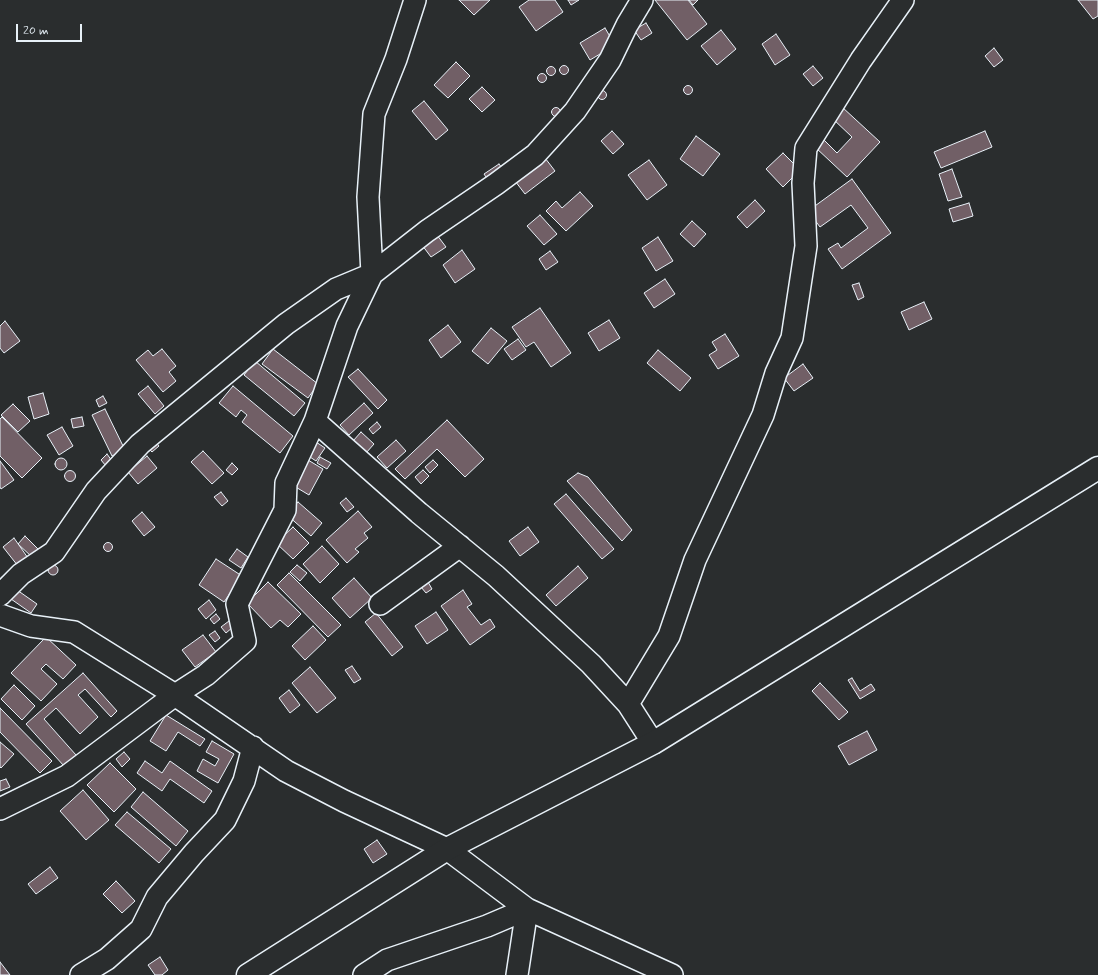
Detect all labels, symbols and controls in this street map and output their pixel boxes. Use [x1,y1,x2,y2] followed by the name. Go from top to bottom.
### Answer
[18,16,84,42] scale bar
[23,23,49,39] text: 20 m

